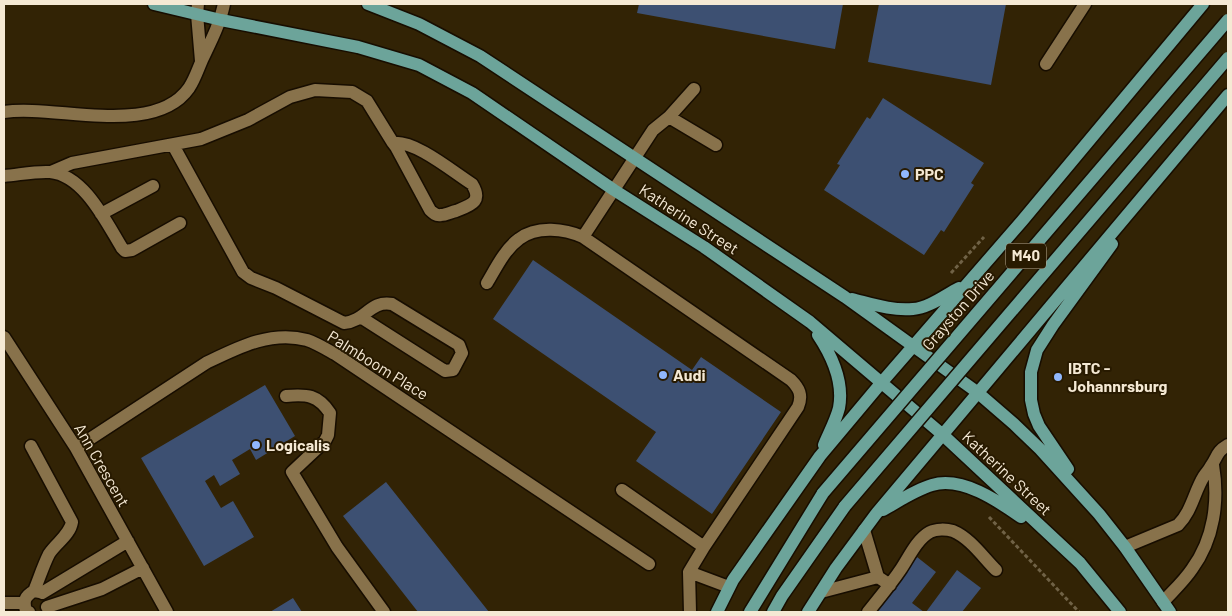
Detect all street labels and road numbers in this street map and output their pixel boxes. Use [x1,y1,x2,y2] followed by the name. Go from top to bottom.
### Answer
[636,179,742,258] street label: Katherine Street
[1006,244,1046,268] road number: M40
[918,266,998,354] street label: Grayston Drive
[324,326,432,403] street label: Palmboom Place
[71,420,134,510] street label: Ann Crescent
[959,427,1056,519] street label: Katherine Street

